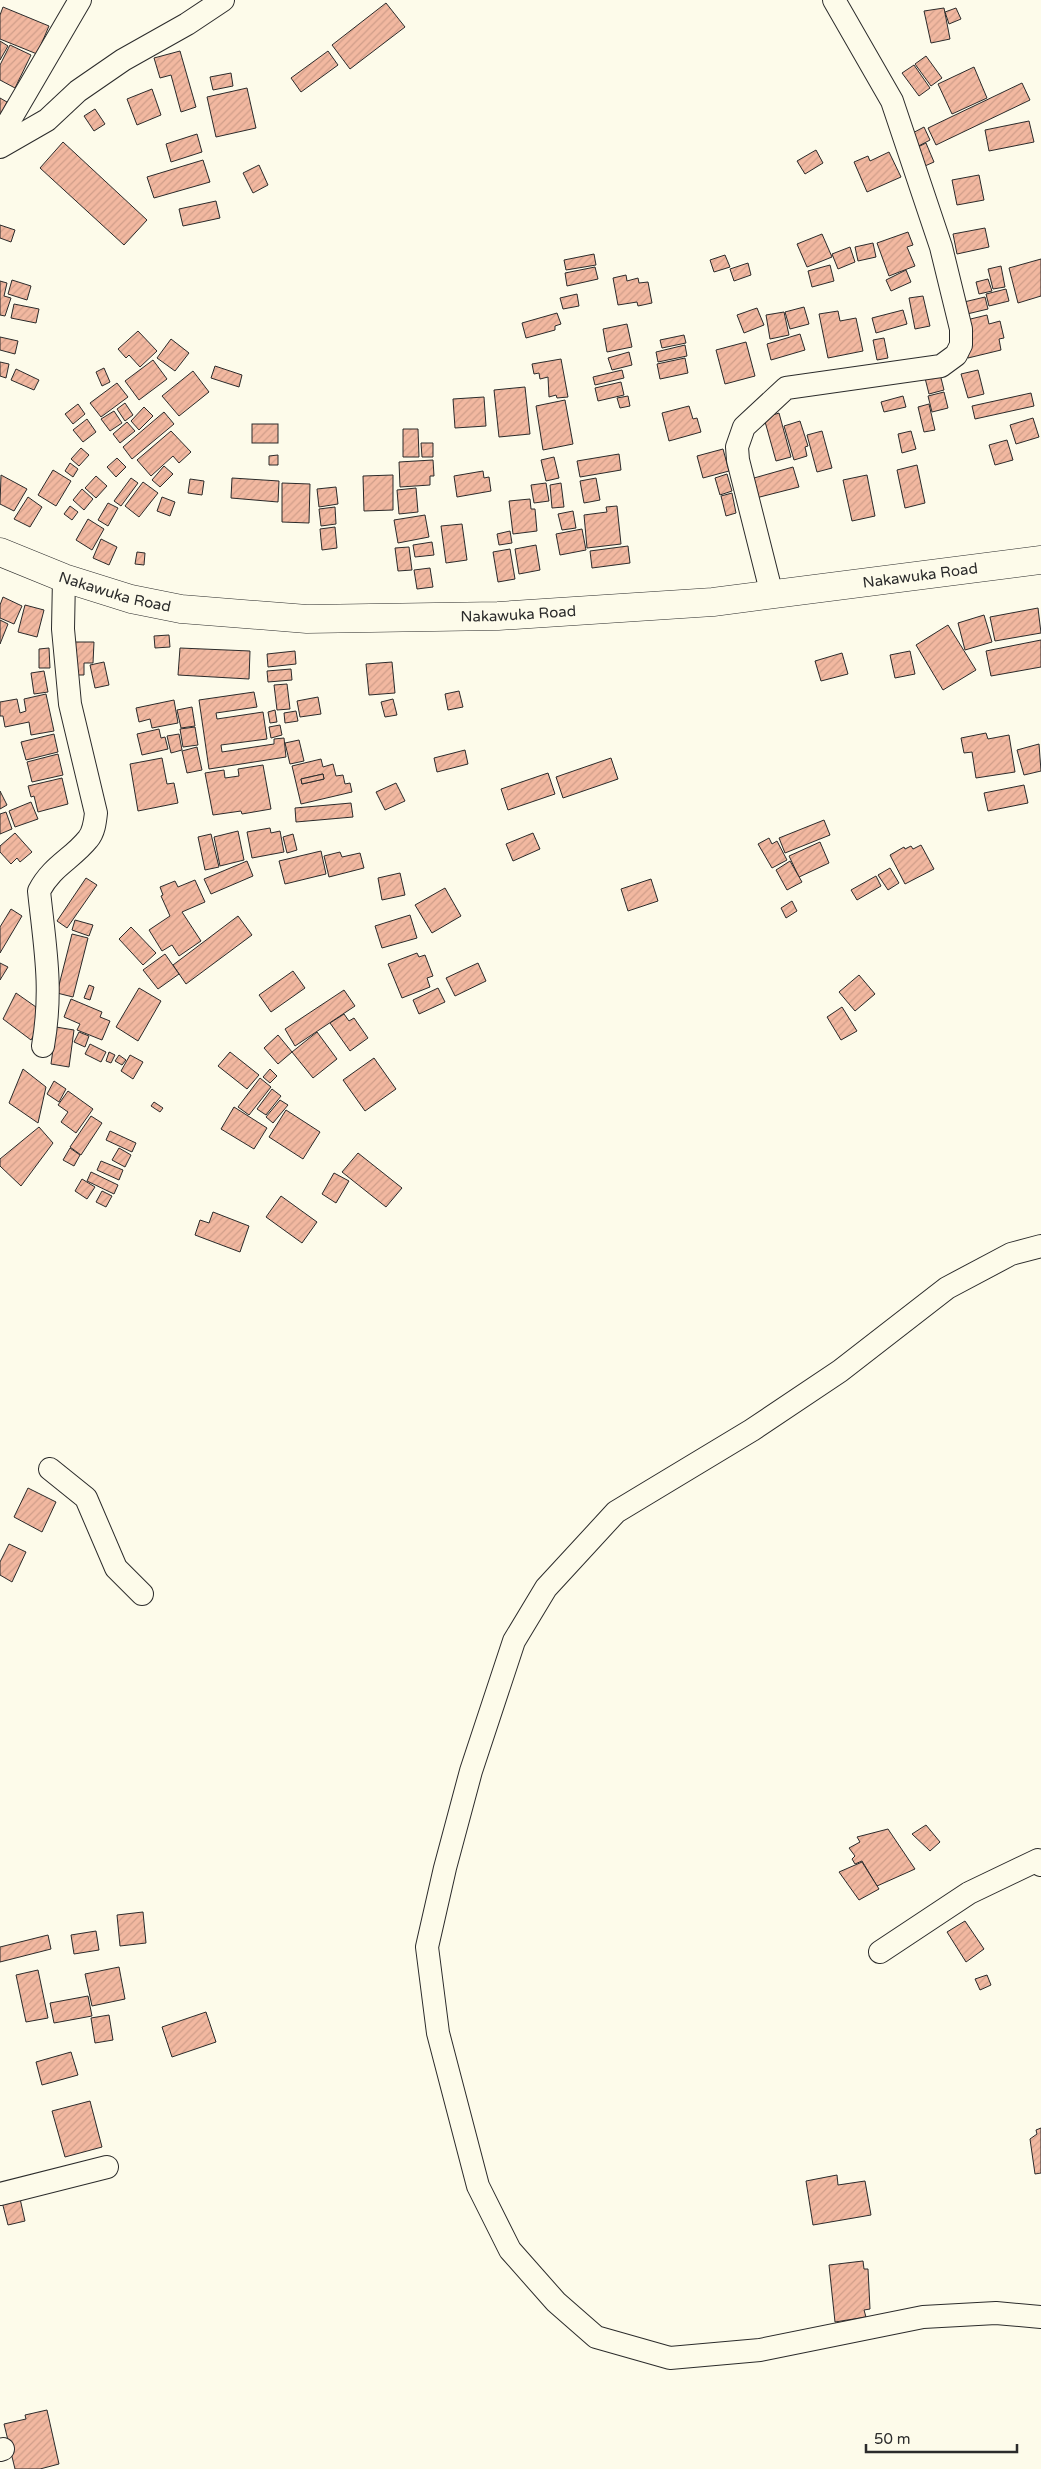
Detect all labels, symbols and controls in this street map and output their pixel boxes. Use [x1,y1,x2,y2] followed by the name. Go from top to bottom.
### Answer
[862,559,979,592] street label: Nakawuka Road
[56,568,173,616] street label: Nakawuka Road
[460,602,577,626] street label: Nakawuka Road
[866,2422,1017,2454] scale bar
[874,2430,911,2448] text: 50 m

